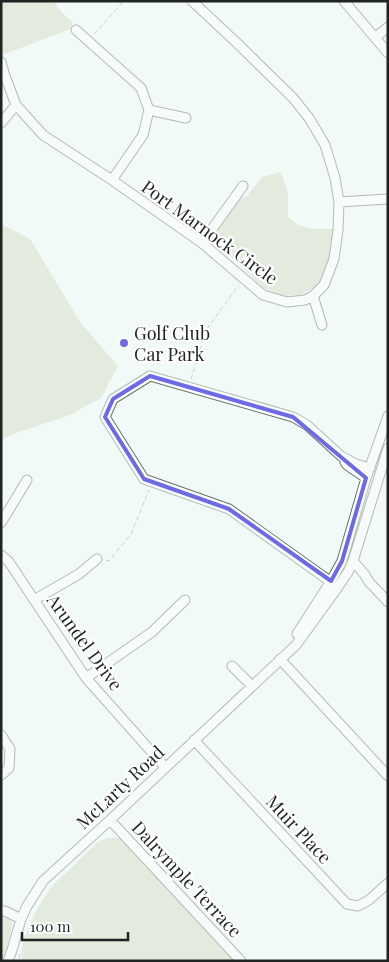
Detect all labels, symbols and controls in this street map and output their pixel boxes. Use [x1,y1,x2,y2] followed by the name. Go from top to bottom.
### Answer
[137,174,283,290] street label: Port Marnock Circle
[134,321,210,366] place label: Golf Club Car Park
[118,337,130,349] marker: Golf Club Car Park
[41,588,128,695] street label: Arundel Drive
[71,740,170,834] street label: McLarty Road
[261,789,337,869] street label: Muir Place
[127,816,247,942] street label: Dalrymple Terrace
[22,910,129,942] scale bar
[30,916,71,936] text: 100 m

